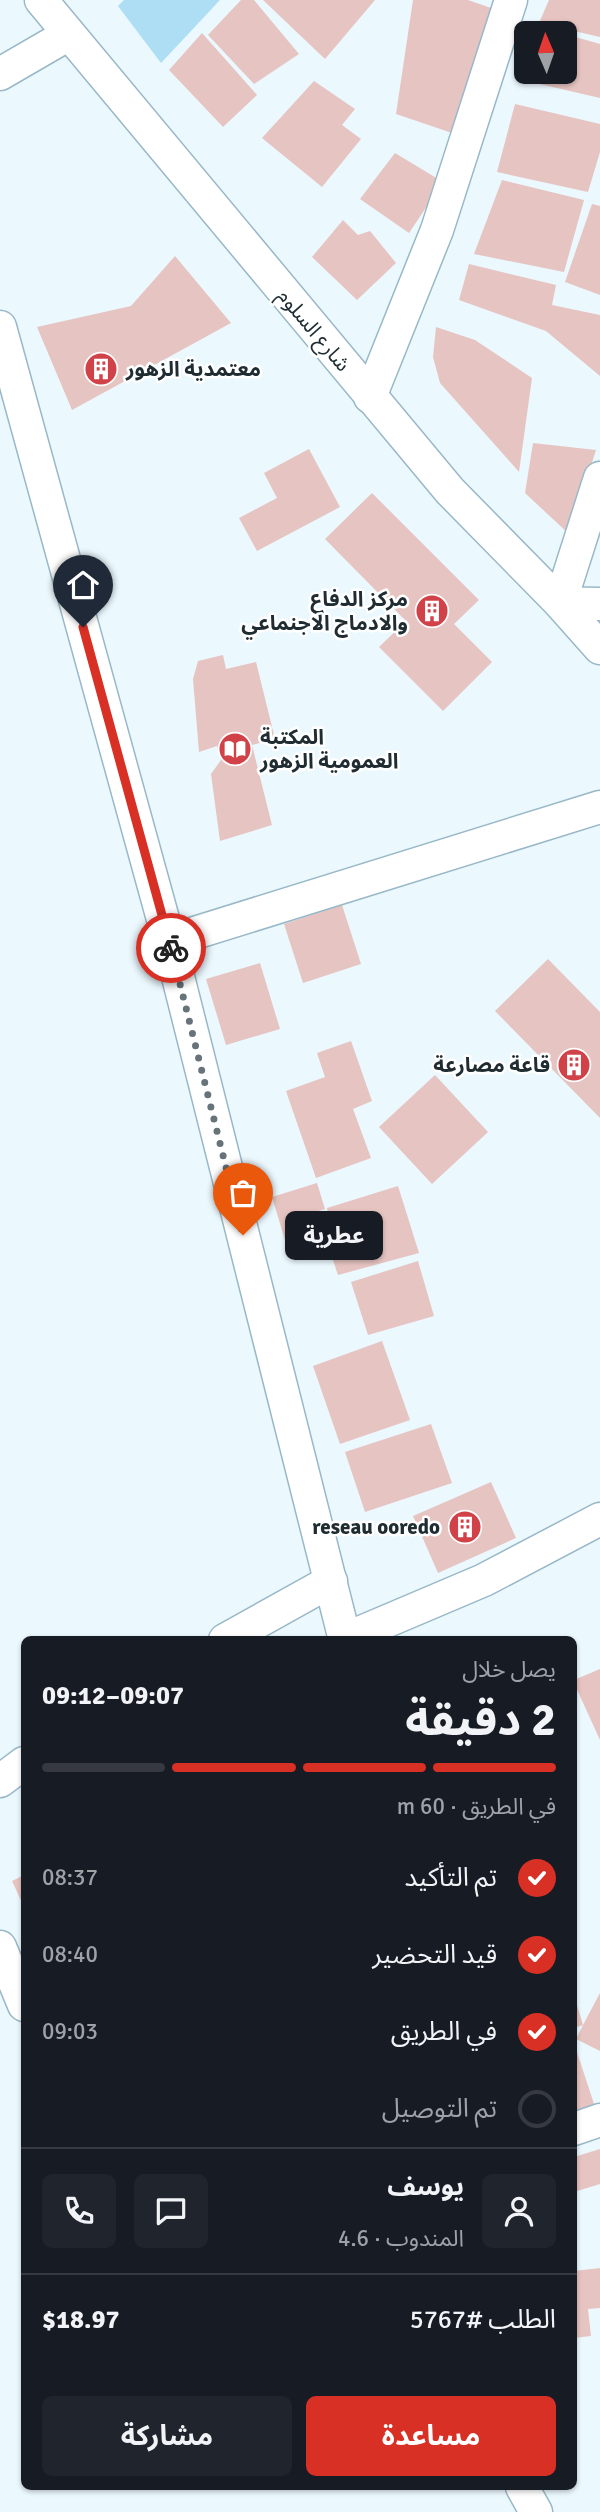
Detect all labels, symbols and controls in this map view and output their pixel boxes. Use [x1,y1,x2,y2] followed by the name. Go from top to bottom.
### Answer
[514,21,578,84] north arrow
[514,21,577,84] map controls
[270,283,356,379] street label: شارع السلوم
[82,350,120,388] building icon: معتمدية الزهور
[125,356,261,382] place label: معتمدية الزهور
[53,555,113,627] pin
[64,566,102,604] icon: home
[241,586,408,640] place label: مركز الدفاع والادماج الاجنماعي
[413,592,451,630] building icon: مركز الدفاع والادماج الاجنماعي
[259,724,398,774] place label: المكتبة العمومية الزهور
[216,730,254,768] library icon: المكتبة العمومية الزهور
[136,913,206,983] courier
[152,929,190,967] icon: bike
[555,1046,593,1084] building icon: قاعة مصارعة
[433,1052,550,1078] place label: قاعة مصارعة
[213,1163,273,1235] pin
[224,1174,262,1212] icon: bag
[285,1210,383,1260] callout: عطرية
[303,1221,365,1250] text: عطرية
[446,1508,484,1546] building icon: reseau ooredo
[312,1514,440,1540] place label: reseau ooredo
[462,1655,556,1684] text: يصل خلال
[42,1680,184,1712] text: 09:07–09:12
[405,1692,556,1748] text: 2 دقيقة
[397,1792,556,1821] text: في الطريق · 60 m
[518,1859,556,1897] icon: check
[404,1862,497,1894] text: تم التأكيد
[42,1863,98,1892] text: 08:37
[518,1936,556,1974] icon: check
[372,1939,497,1971] text: قيد التحضير
[42,1940,98,1969] text: 08:40
[518,2013,556,2051] icon: check
[391,2016,497,2048] text: في الطريق
[42,2017,98,2046] text: 09:03
[382,2093,497,2125] text: تم التوصيل
[387,2171,464,2203] text: يوسف
[42,2174,116,2248] button: phone
[134,2174,208,2248] button: chat
[482,2174,556,2248] button: person
[338,2224,464,2253] text: المندوب · 4.6
[42,2304,120,2336] text: $18.97
[410,2304,556,2336] text: الطلب #5767
[42,2396,292,2476] button: مشاركة
[306,2396,556,2476] button: مساعدة

